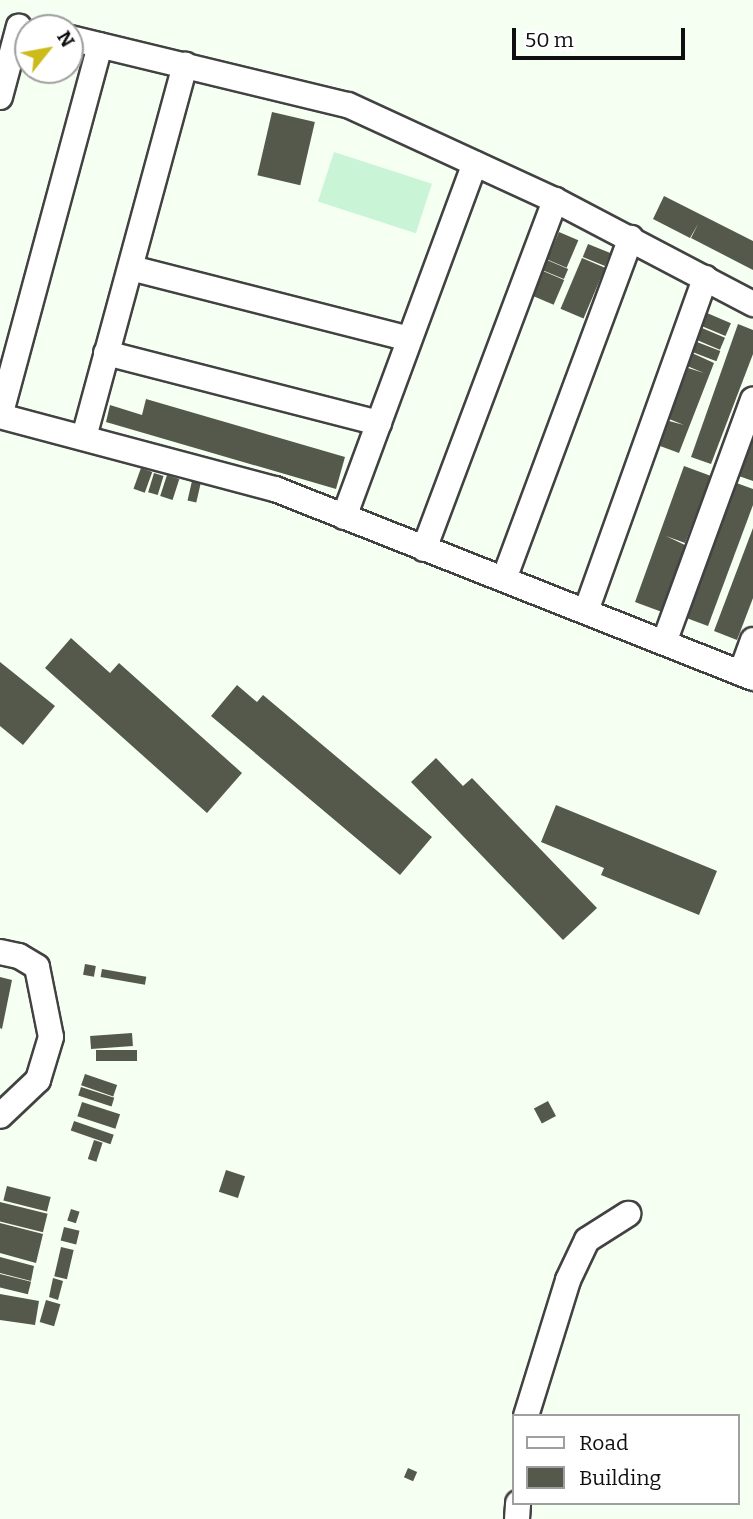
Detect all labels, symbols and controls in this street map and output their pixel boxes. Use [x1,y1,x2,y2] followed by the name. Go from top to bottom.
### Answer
[14,14,84,84] north arrow
[515,14,688,58] scale bar
[52,27,79,51] text: N
[525,27,574,53] text: 50 m
[512,1414,739,1505] legend
[579,1430,628,1456] text: Road
[579,1465,661,1491] text: Building

